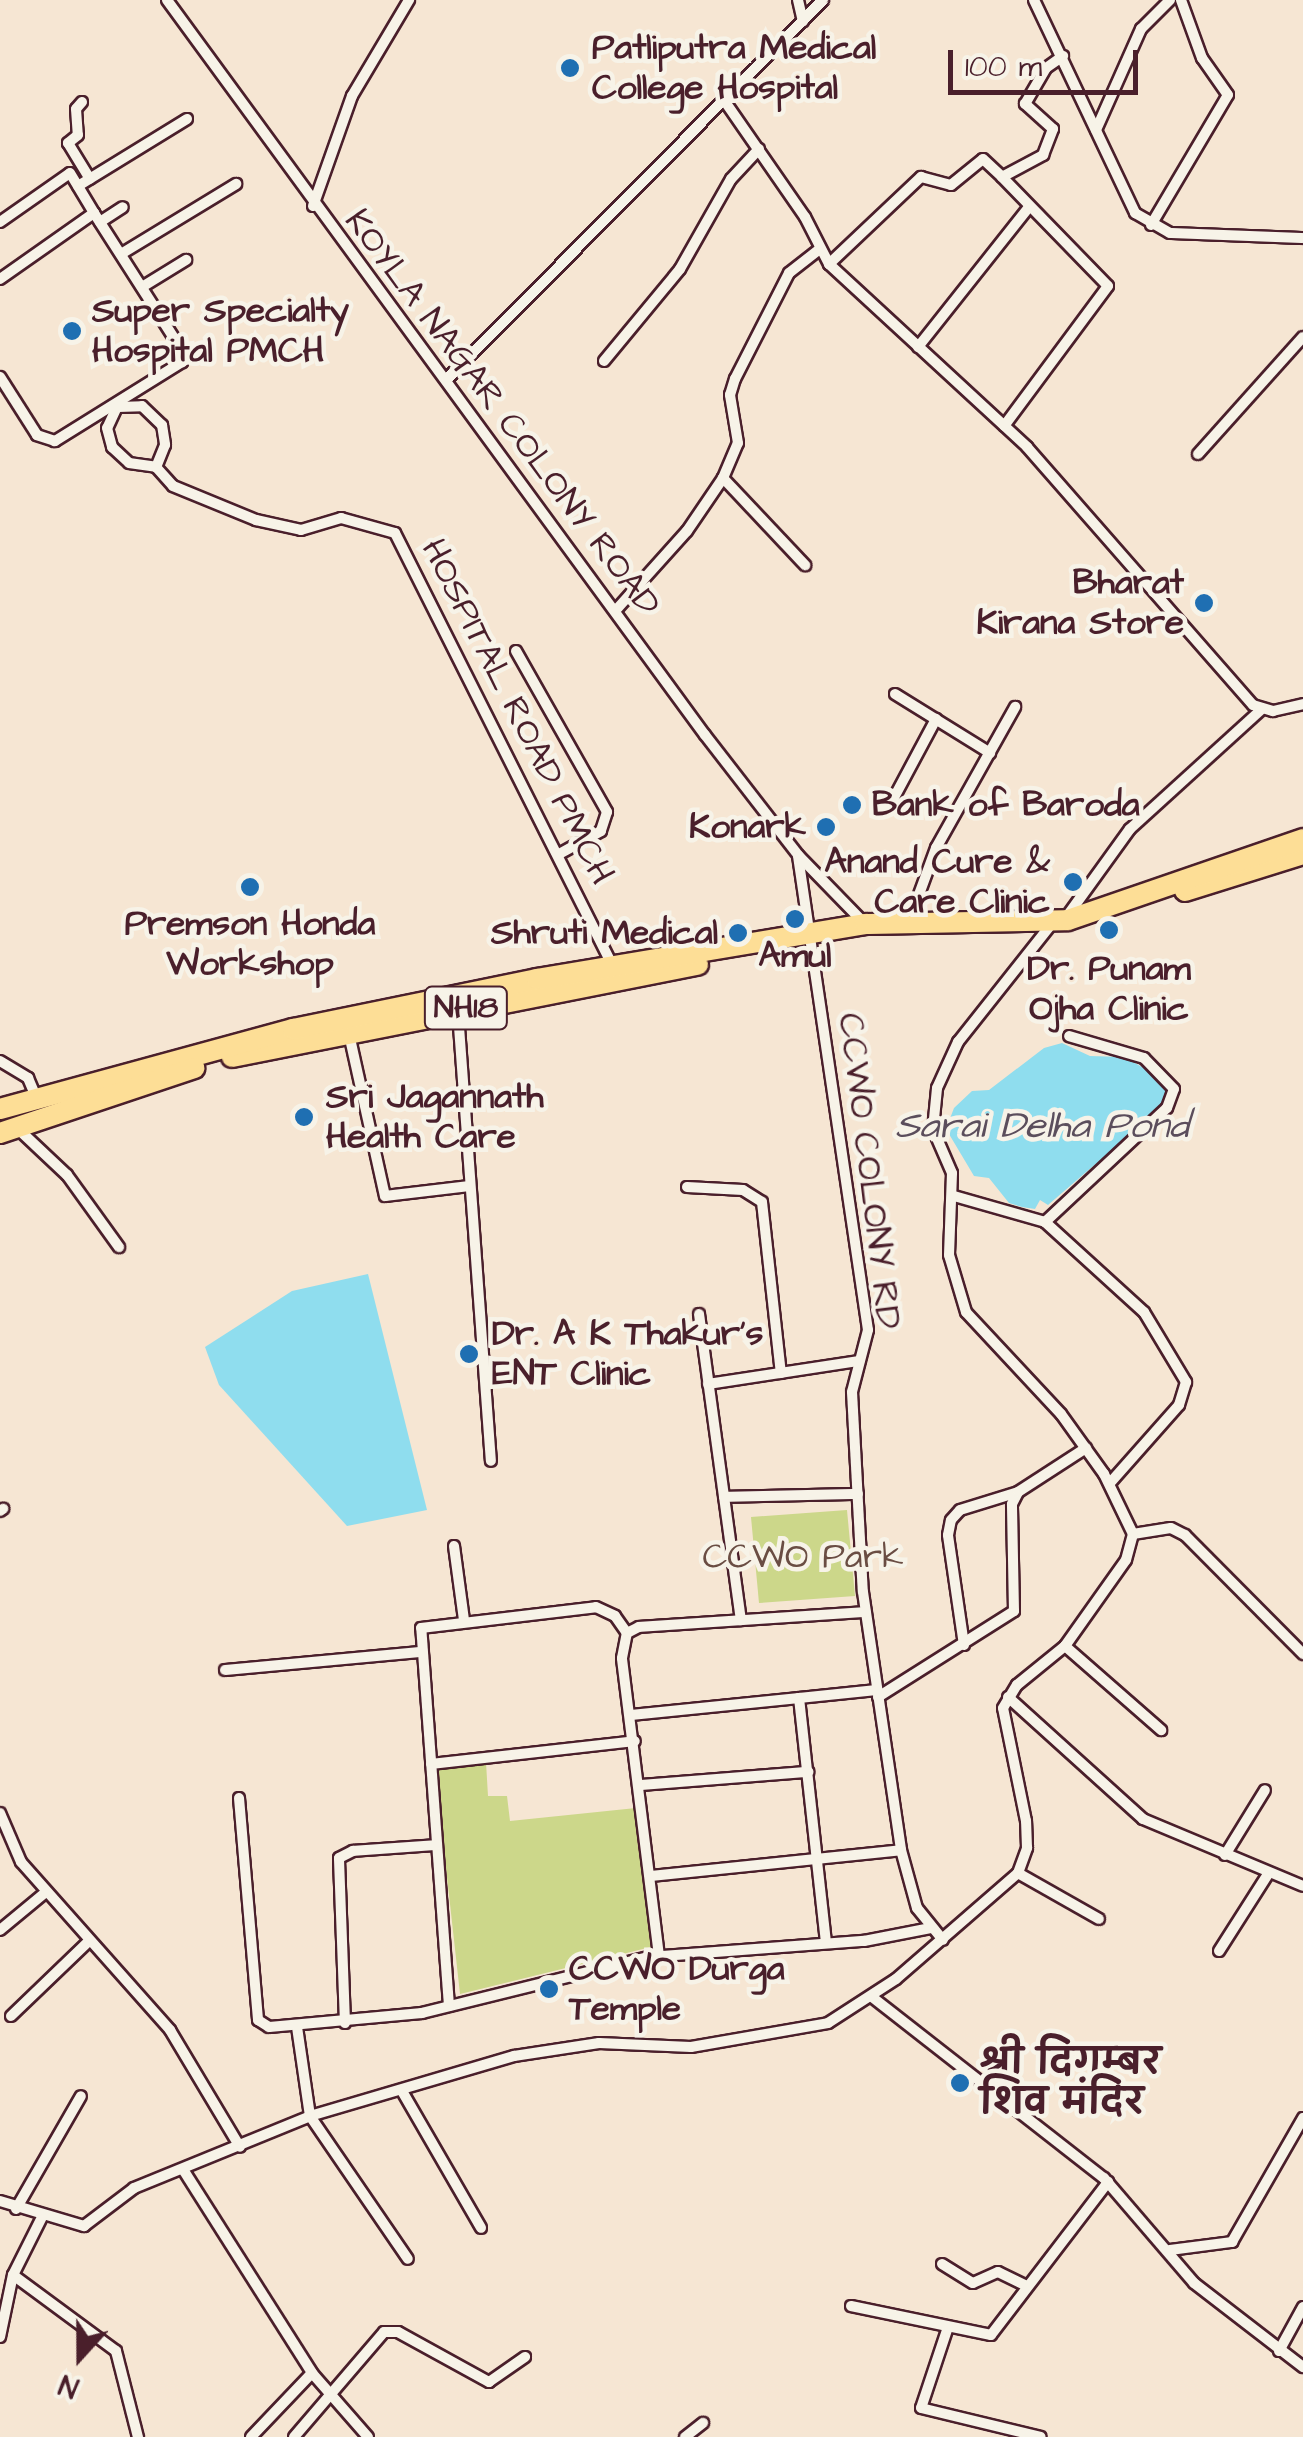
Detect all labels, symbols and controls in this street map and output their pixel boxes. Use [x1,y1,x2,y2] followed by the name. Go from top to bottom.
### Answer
[592,27,876,109] place label: Patliputra Medical College Hospital
[953,30,1143,92] scale bar
[965,46,1042,88] text: 100 m
[557,55,583,81] marker: Patliputra Medical College Hospital
[335,201,669,625] street label: KOYLA NAGAR COLONY ROAD
[92,290,349,372] place label: Super Specialty Hospital PMCH
[61,320,83,342] marker: Super Specialty Hospital PMCH
[412,532,622,892] street label: HOSPITAL ROAD PMCH
[976,562,1184,644] place label: Bharat Kirana Store
[1193,592,1215,614] marker: Bharat Kirana Store
[872,784,1140,826] place label: Bank of Baroda
[841,794,863,816] marker: Bank of Baroda
[689,806,806,848] place label: Konark
[815,816,837,838] marker: Konark
[825,841,1050,923] place label: Anand Cure & Care Clinic
[1060,869,1086,895] marker: Anand Cure & Care Clinic
[239,876,261,898] marker: Premson Honda Workshop
[125,903,375,985] place label: Premson Honda Workshop
[784,908,806,930] marker: Amul
[491,912,718,954] place label: Shruti Medical
[1096,917,1122,943] marker: Dr. Punam Ojha Clinic
[727,922,749,944] marker: Shruti Medical
[759,935,831,977] place label: Amul
[1027,948,1191,1030] place label: Dr. Punam Ojha Clinic
[424,981,508,1035] road number: NH18
[829,1011,909,1331] street label: CCWO COLONY RD
[326,1076,544,1158] place label: Sri Jagannath Health Care
[291,1104,317,1130] marker: Sri Jagannath Health Care
[895,1104,1189,1150] water label: Sarai Delha Pond
[492,1313,763,1395] place label: Dr. A K Thakur's ENT Clinic
[456,1341,482,1367] marker: Dr. A K Thakur's ENT Clinic
[703,1536,903,1578] park label: CCWO Park
[569,1948,785,2030] place label: CCWO Durga Temple
[538,1978,560,2000] marker: CCWO Durga Temple
[980,2042,1161,2124] place label: श्री दिगम्बर शिव मंदिर
[949,2072,971,2094] marker: श्री दिगम्बर शिव मंदिर
[30,2307,130,2407] north arrow
[54,2364,84,2407] text: N

